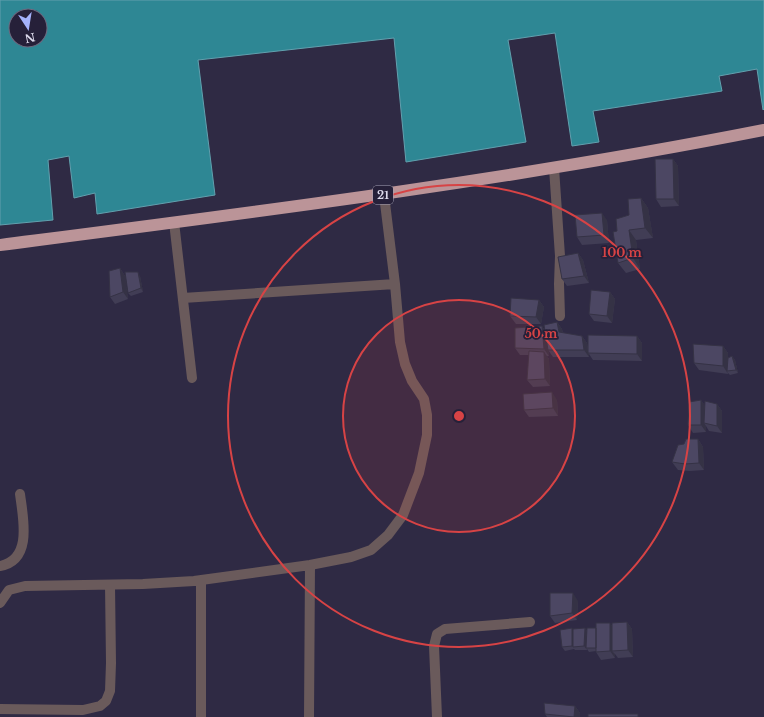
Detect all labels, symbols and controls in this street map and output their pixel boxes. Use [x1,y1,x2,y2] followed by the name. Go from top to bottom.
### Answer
[8,8,48,48] north arrow
[23,30,37,46] text: N
[373,186,393,204] road number: 21
[602,245,643,260] text: 100 m
[525,326,558,341] text: 50 m
[452,409,466,423] centre of rings

